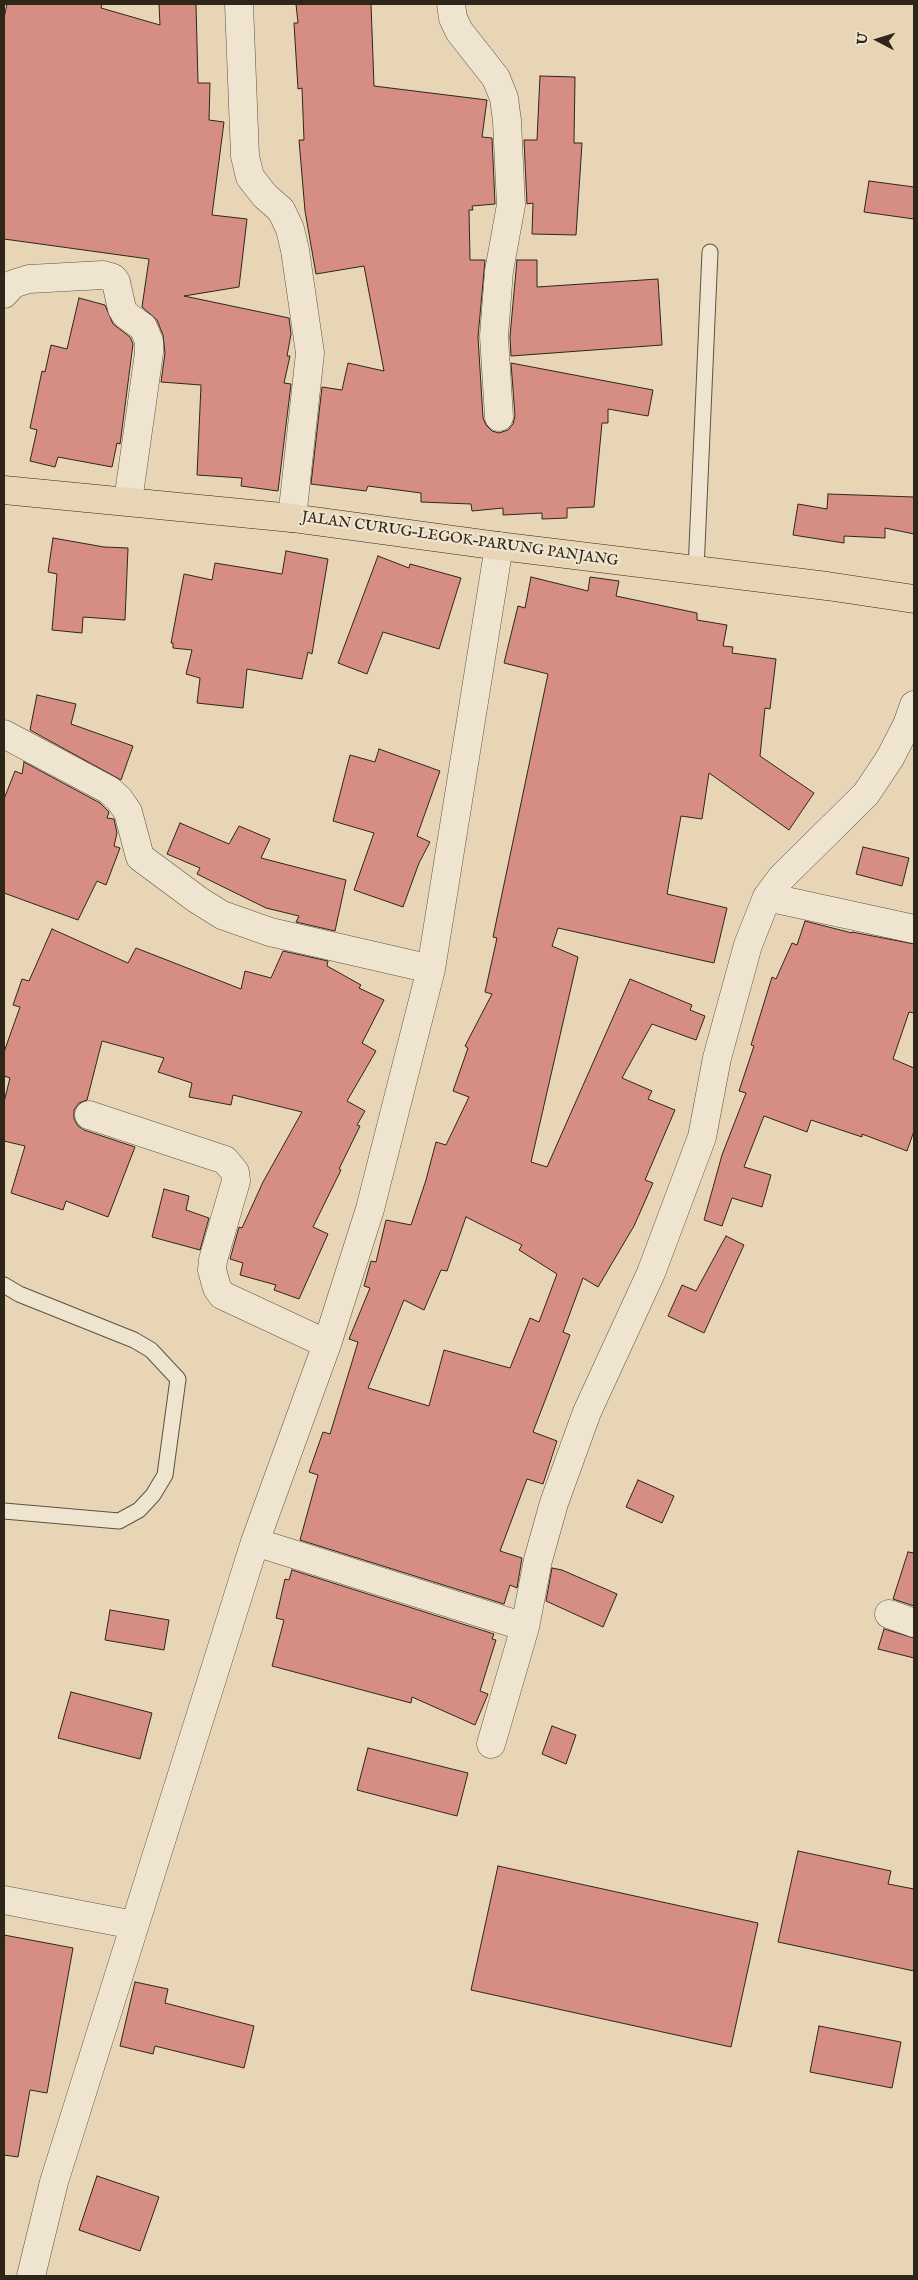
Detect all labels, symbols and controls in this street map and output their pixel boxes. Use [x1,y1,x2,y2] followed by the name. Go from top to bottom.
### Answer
[853,15,903,65] north arrow
[854,32,873,45] text: U
[300,509,620,571] street label: JALAN CURUG–LEGOK–PARUNG PANJANG

